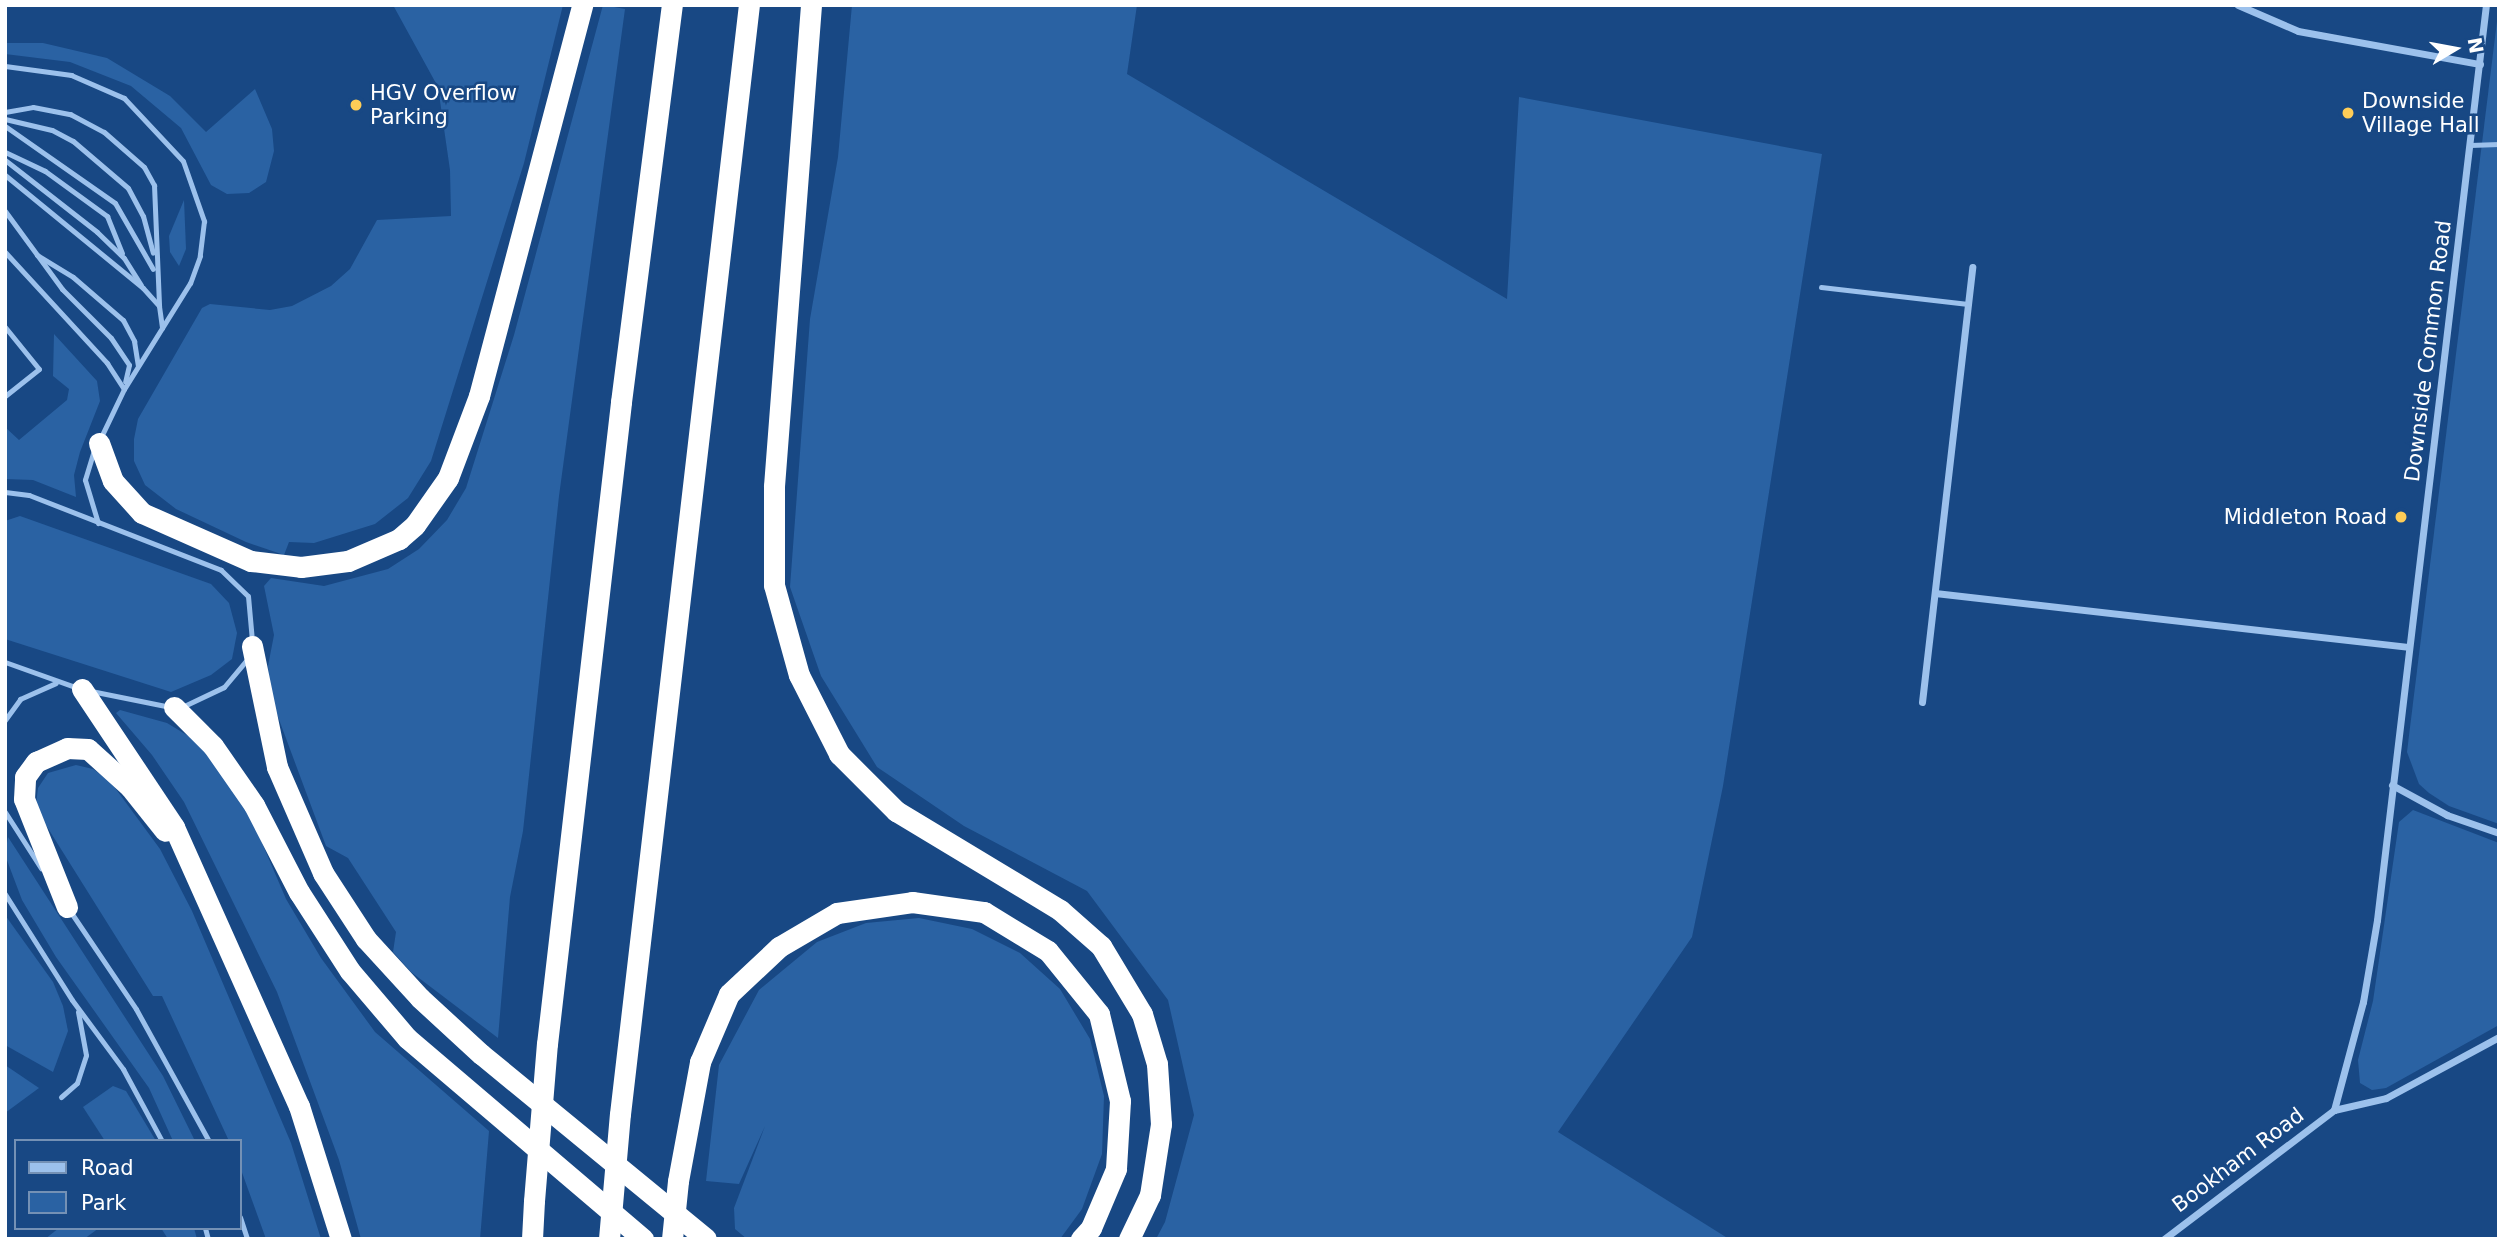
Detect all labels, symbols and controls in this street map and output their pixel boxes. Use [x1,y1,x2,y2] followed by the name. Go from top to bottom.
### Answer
[2420,14,2490,84] north arrow
[2463,36,2488,55] text: N
[370,80,517,130] place label: HGV Overflow Parking
[2362,88,2480,138] place label: Downside Village Hall
[348,97,364,113] marker: HGV Overflow Parking
[2340,105,2356,121] marker: Downside Village Hall
[2399,219,2457,483] street label: Downside Common Road
[2224,504,2387,530] place label: Middleton Road
[2393,509,2409,525] marker: Middleton Road
[2167,1102,2309,1218] street label: Bookham Road
[14,1139,242,1230] legend
[81,1156,134,1180] text: Road
[81,1191,126,1215] text: Park

